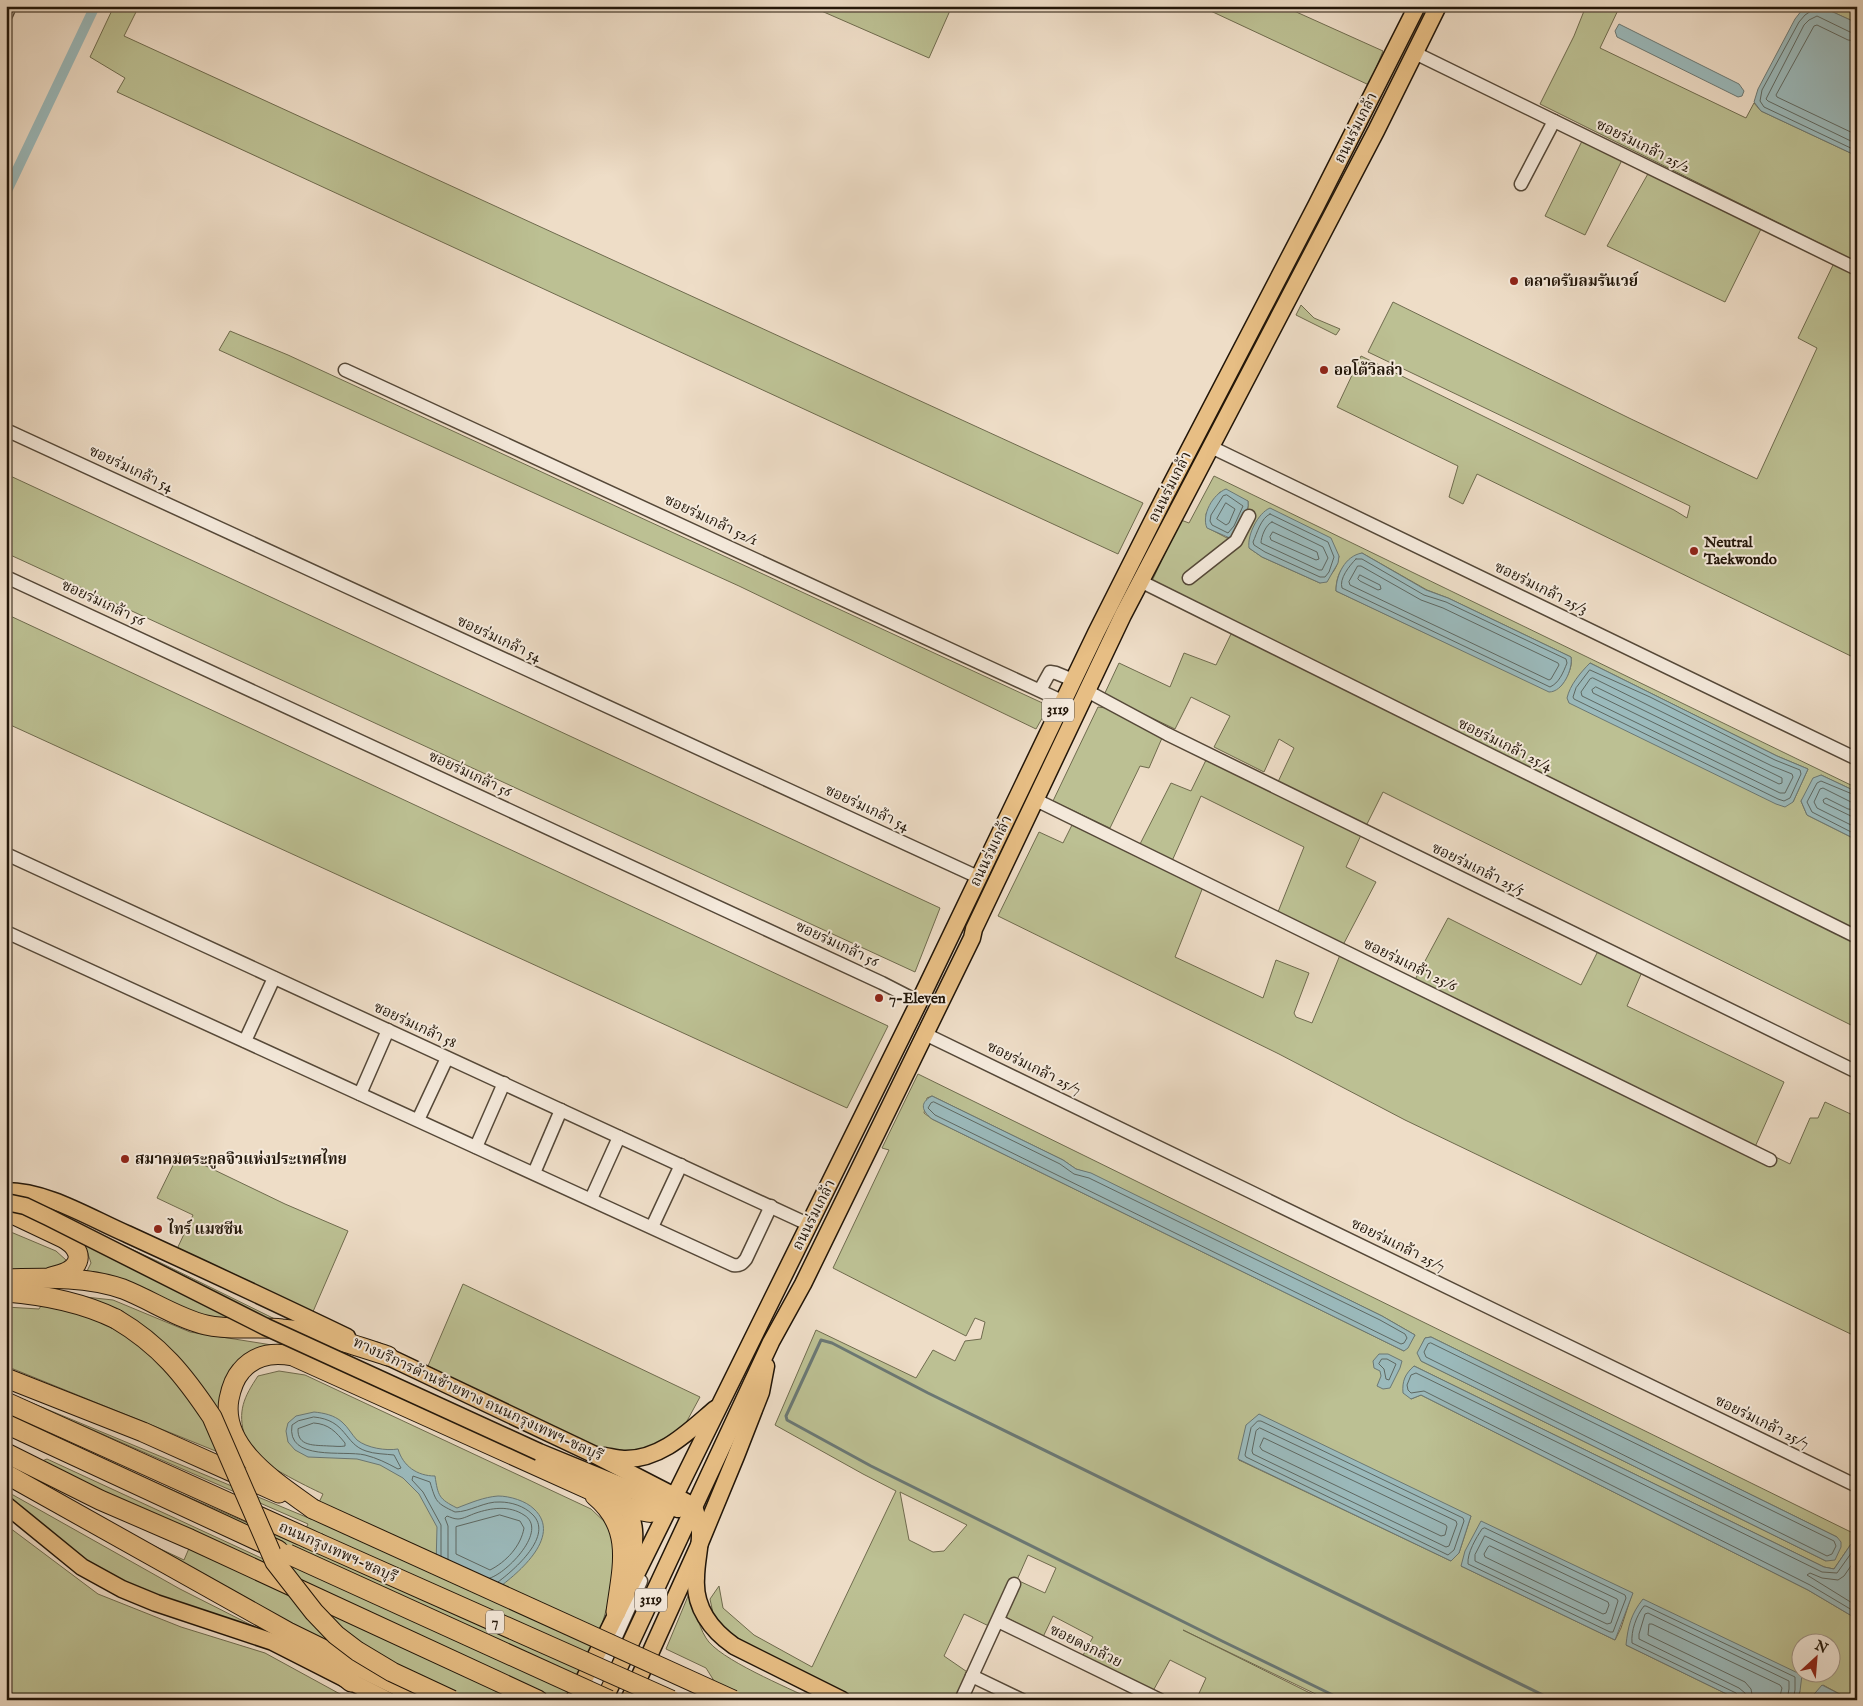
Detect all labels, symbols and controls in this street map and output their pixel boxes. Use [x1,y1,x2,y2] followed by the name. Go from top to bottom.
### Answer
[1330,89,1382,167] street label: ถนนร่มเกล้า
[1593,115,1693,177] street label: ซอยร่มเกล้า 25/2
[1524,271,1639,291] place label: ตลาดรับลมรันเวย์
[1508,275,1520,287] marker: ตลาดรับลมรันเวย์
[1334,359,1403,380] place label: ออโต้วิลล่า
[1318,364,1330,376] marker: ออโต้วิลล่า
[86,441,177,497] street label: ซอยร่มเกล้า 54
[1144,448,1196,526] street label: ถนนร่มเกล้า
[661,490,761,550] street label: ซอยร่มเกล้า 52/1
[1703,533,1777,569] place label: Neutral Taekwondo
[1688,545,1700,557] marker: Neutral Taekwondo
[1491,557,1591,619] street label: ซอยร่มเกล้า 25/3
[58,575,148,631] street label: ซอยร่มเกล้า 56
[454,611,545,667] street label: ซอยร่มเกล้า 54
[1042,698,1074,722] road number: 3119
[1455,714,1556,776] street label: ซอยร่มเกล้า 25/4
[425,746,515,802] street label: ซอยร่มเกล้า 56
[822,780,913,836] street label: ซอยร่มเกล้า 54
[966,812,1016,890] street label: ถนนร่มเกล้า
[1428,838,1528,900] street label: ซอยร่มเกล้า 25/5
[792,916,882,972] street label: ซอยร่มเกล้า 56
[1360,934,1461,996] street label: ซอยร่มเกล้า 25/6
[889,989,946,1008] place label: 7-Eleven
[873,992,885,1004] marker: 7-Eleven
[371,998,460,1053] street label: ซอยร่มเกล้า 58
[984,1037,1084,1099] street label: ซอยร่มเกล้า 25/7
[135,1148,347,1169] place label: สมาคมตระกูลจิวแห่งประเทศไทย
[119,1153,131,1165] marker: สมาคมตระกูลจิวแห่งประเทศไทย
[788,1176,840,1254] street label: ถนนร่มเกล้า
[1348,1214,1448,1276] street label: ซอยร่มเกล้า 25/7
[167,1218,243,1239] place label: ไทร์ แมชชีน
[152,1223,164,1235] marker: ไทร์ แมชชีน
[350,1333,606,1466] street label: ทางบริการด้านซ้ายทาง ถนนกรุงเทพฯ-ชลบุรี
[1712,1391,1812,1453] street label: ซอยร่มเกล้า 25/7
[275,1517,400,1588] street label: ถนนกรุงเทพฯ-ชลบุรี
[635,1588,667,1612] road number: 3119
[486,1610,504,1634] road number: 7
[1046,1620,1126,1672] street label: ซอยดงกล้วย
[1790,1634,1840,1684] north arrow
[1811,1636,1831,1658] text: N

